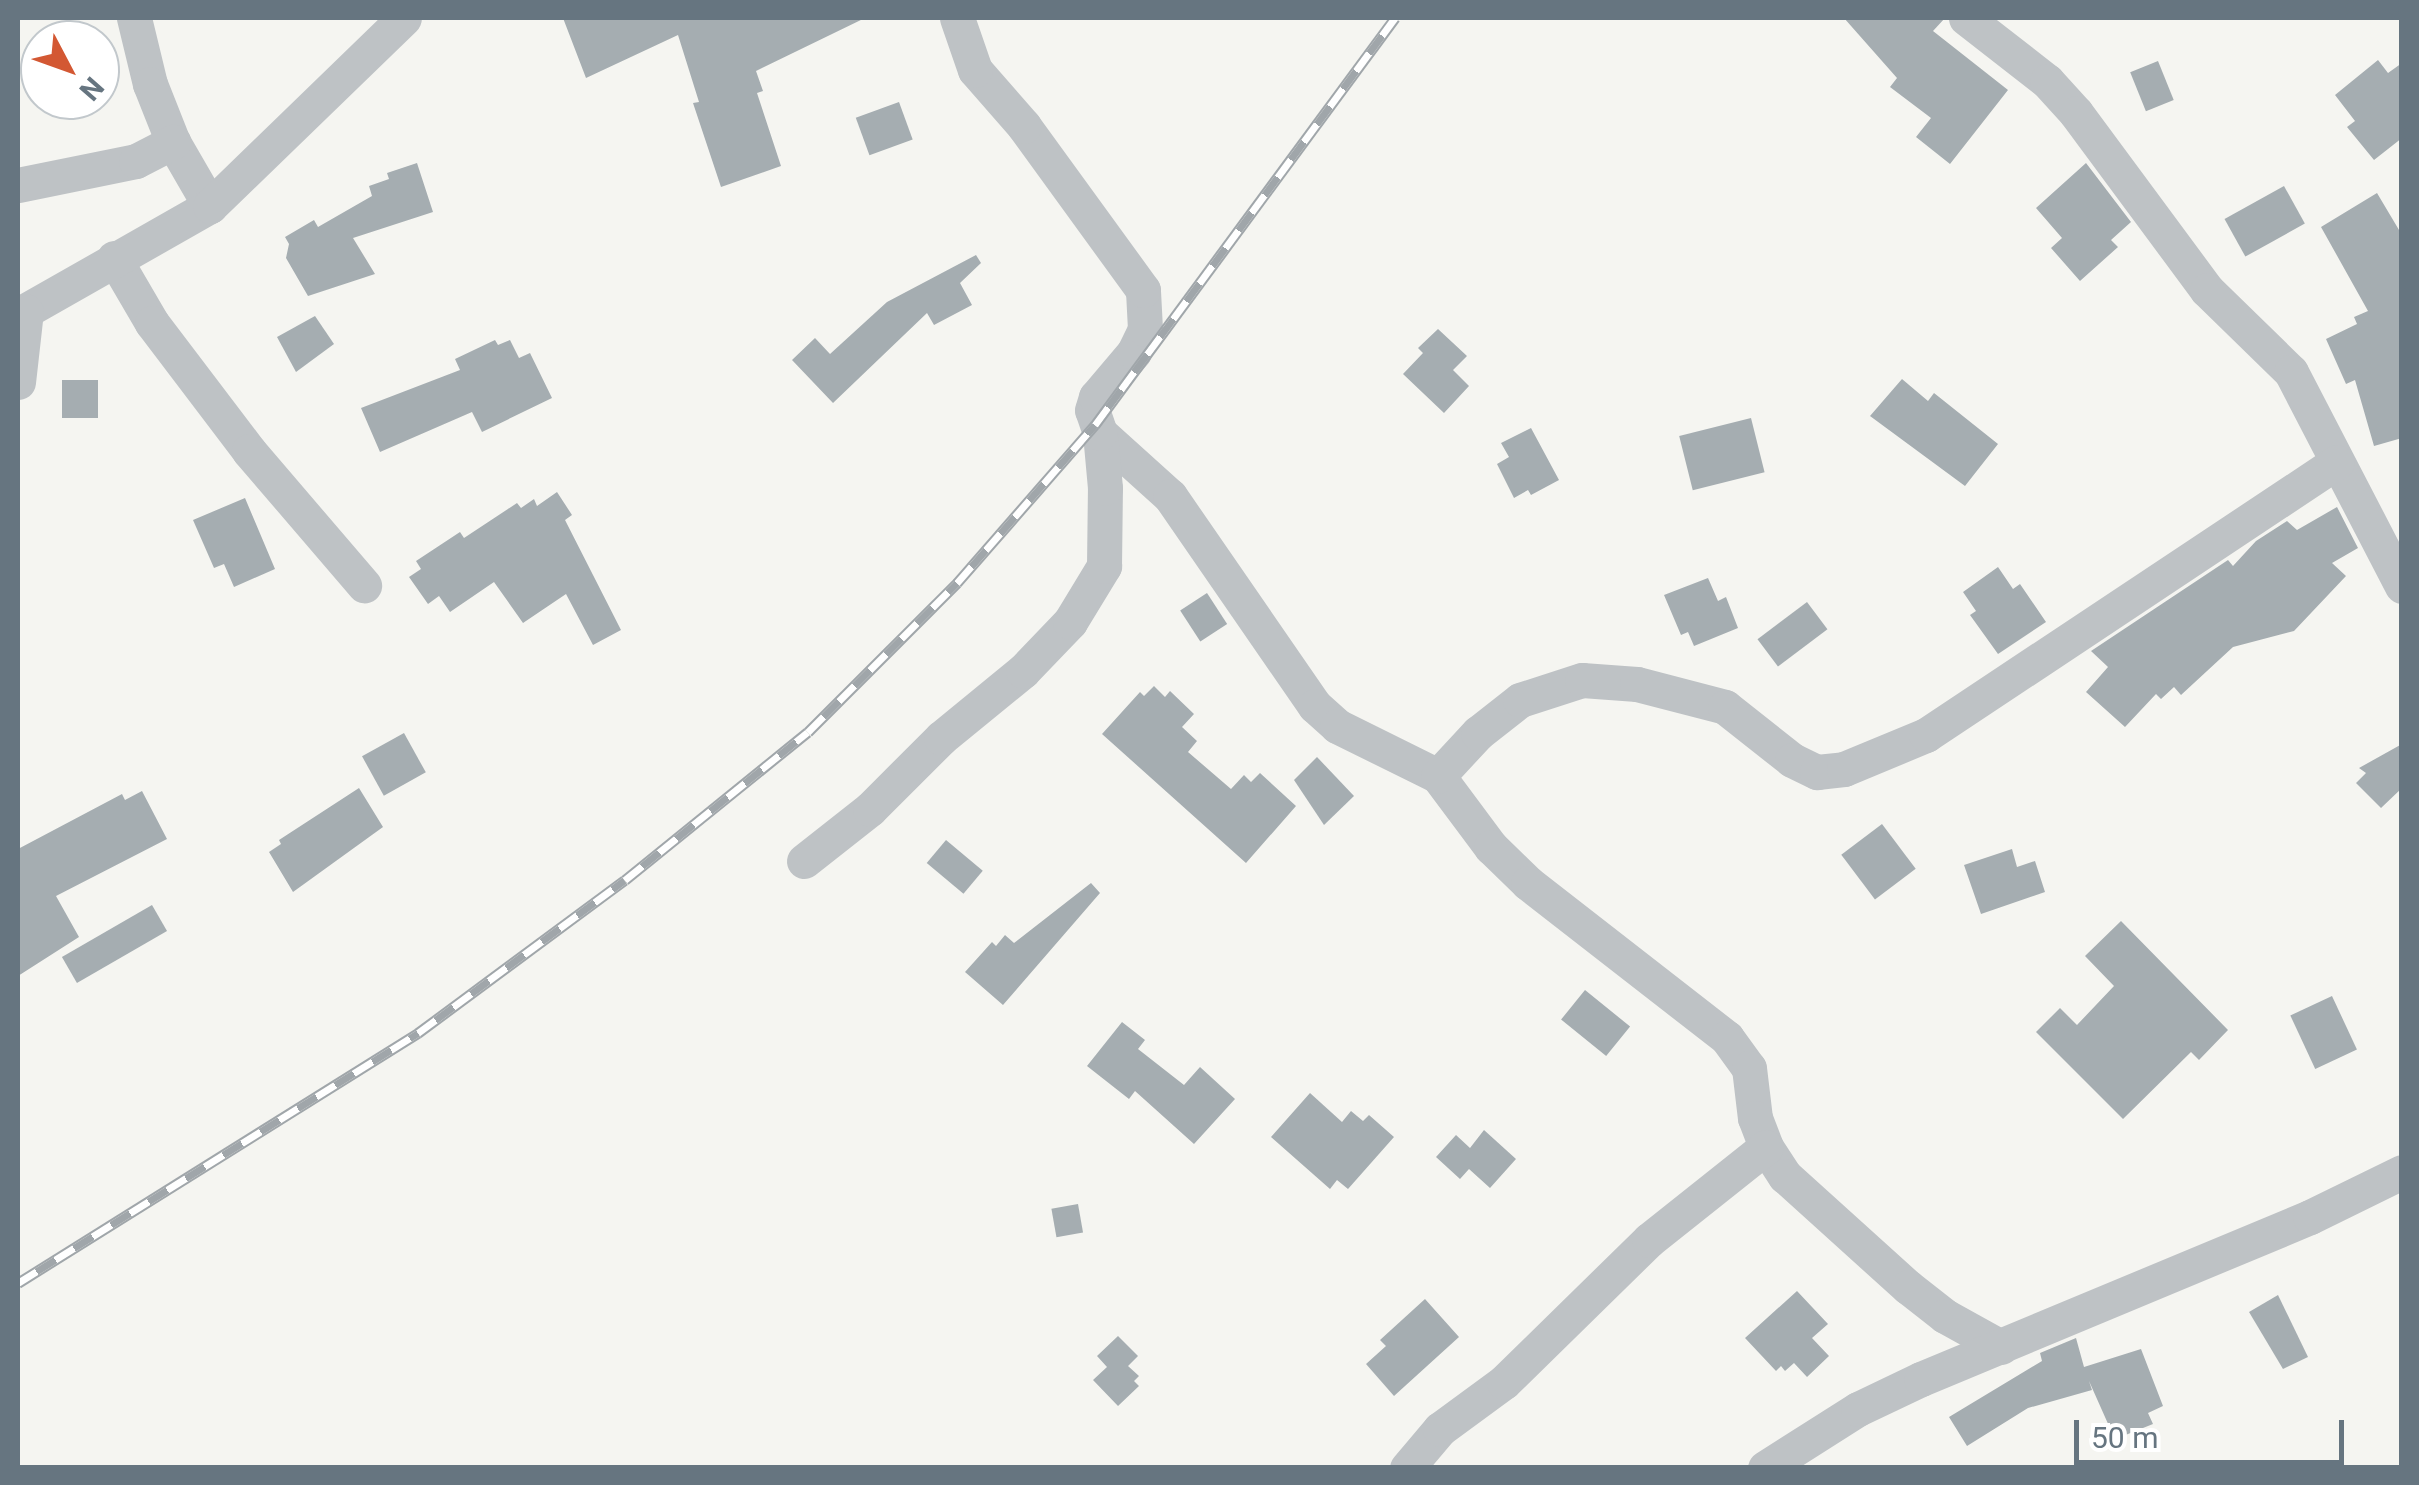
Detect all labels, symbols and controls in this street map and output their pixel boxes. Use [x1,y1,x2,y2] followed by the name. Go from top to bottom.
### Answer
[20,20,120,120] north arrow
[73,70,110,107] text: N
[2079,1400,2349,1462] scale bar
[2091,1420,2158,1455] text: 50 m

